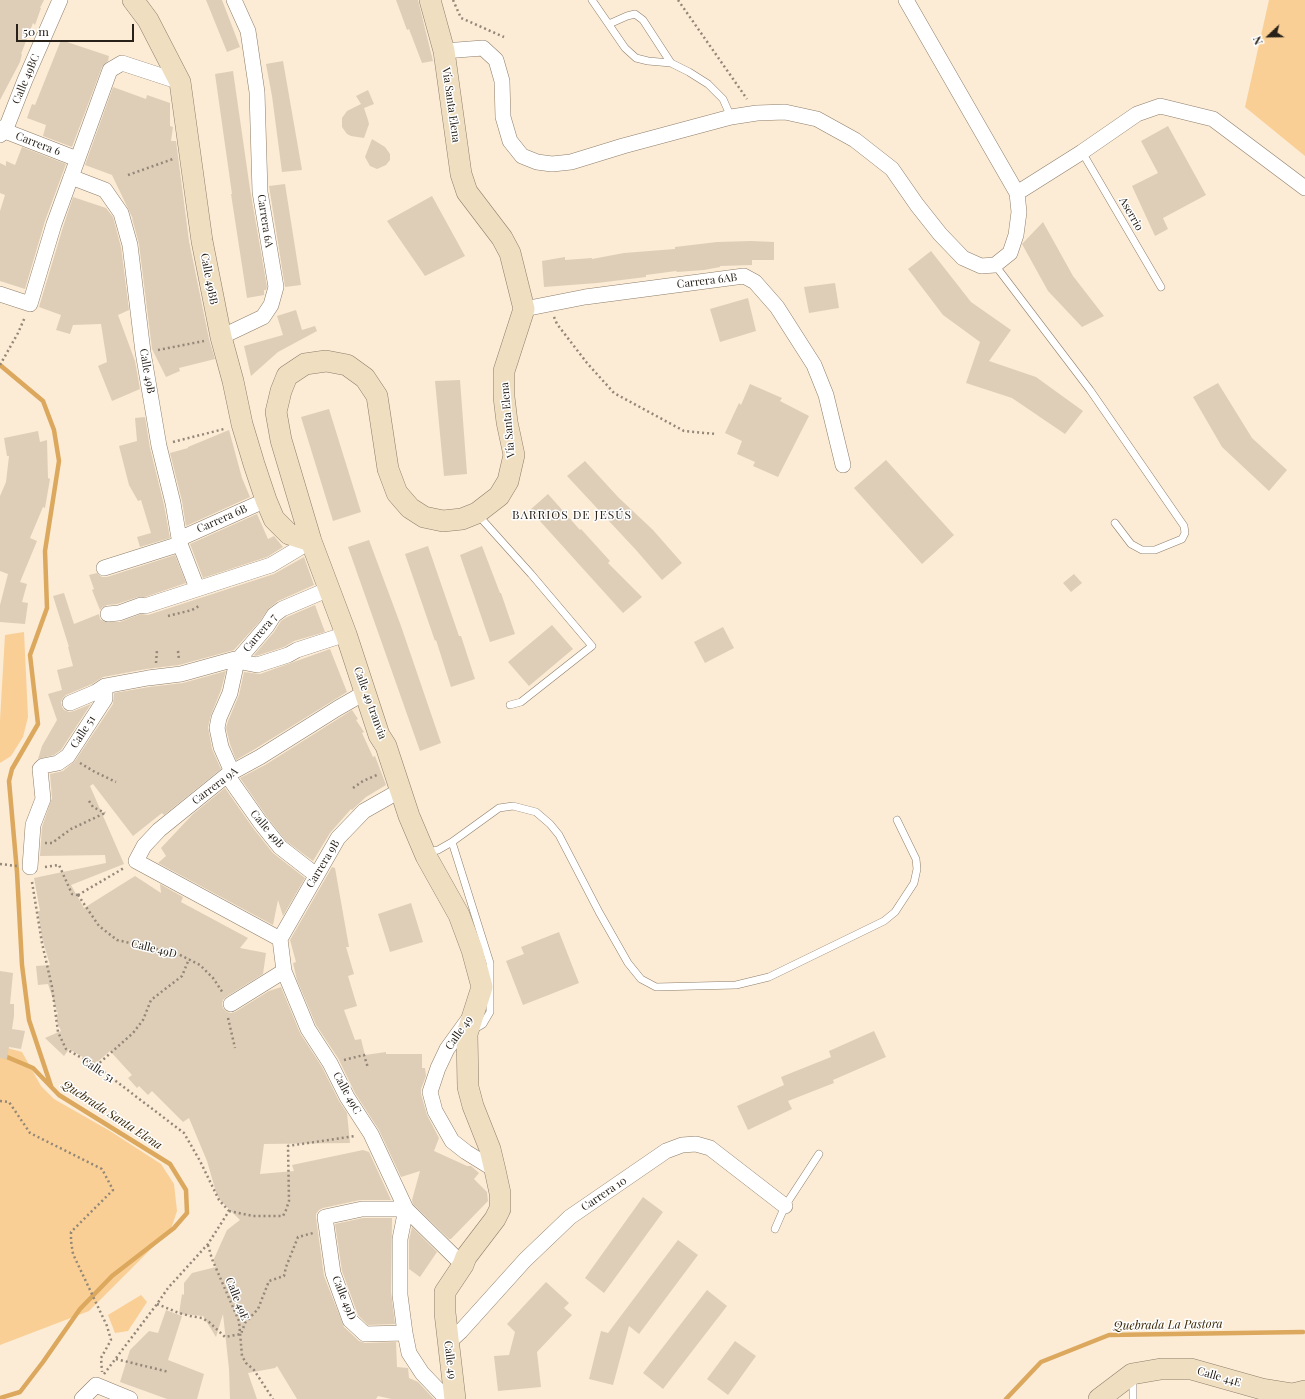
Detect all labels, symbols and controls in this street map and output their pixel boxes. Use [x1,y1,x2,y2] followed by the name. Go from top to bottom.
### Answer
[18,16,136,42] scale bar
[1249,16,1289,56] north arrow
[23,23,49,39] text: 50 m
[1249,34,1266,47] text: N
[10,52,42,106] street label: Calle 49BC
[439,67,463,143] street label: Vía Santa Elena
[14,129,62,159] street label: Carrera 6
[254,193,276,249] street label: Carrera 6A
[1116,195,1146,233] street label: Aserrio
[198,252,220,306] street label: Calle 49BB
[676,271,738,291] street label: Carrera 6AB
[137,347,157,395] street label: Calle 49B
[498,382,518,458] street label: Vía Santa Elena
[195,502,249,536] street label: Carrera 6B
[512,508,632,522] district label: BARRIOS DE JESÚS
[240,611,280,655] street label: Carrera 7
[351,665,389,741] street label: Calle 49 tranvia
[68,713,98,751] street label: Calle 51
[190,765,240,807] street label: Carrera 9A
[247,807,287,851] street label: Calle 49B
[304,838,342,890] street label: Carrera 9B
[130,937,178,961] street label: Calle 49D
[443,1013,475,1053] street label: Calle 49
[79,1054,117,1086] street label: Calle 51
[330,1070,364,1116] street label: Calle 49C
[59,1077,165,1153] water label: Quebrada Santa Elena
[579,1174,629,1214] street label: Carrera 10
[329,1274,359,1322] street label: Calle 49D
[222,1276,252,1322] street label: Calle 49E
[1113,1317,1223,1333] water label: Quebrada La Pastora
[441,1340,459,1380] street label: Calle 49
[1196,1364,1242,1390] street label: Calle 44E

